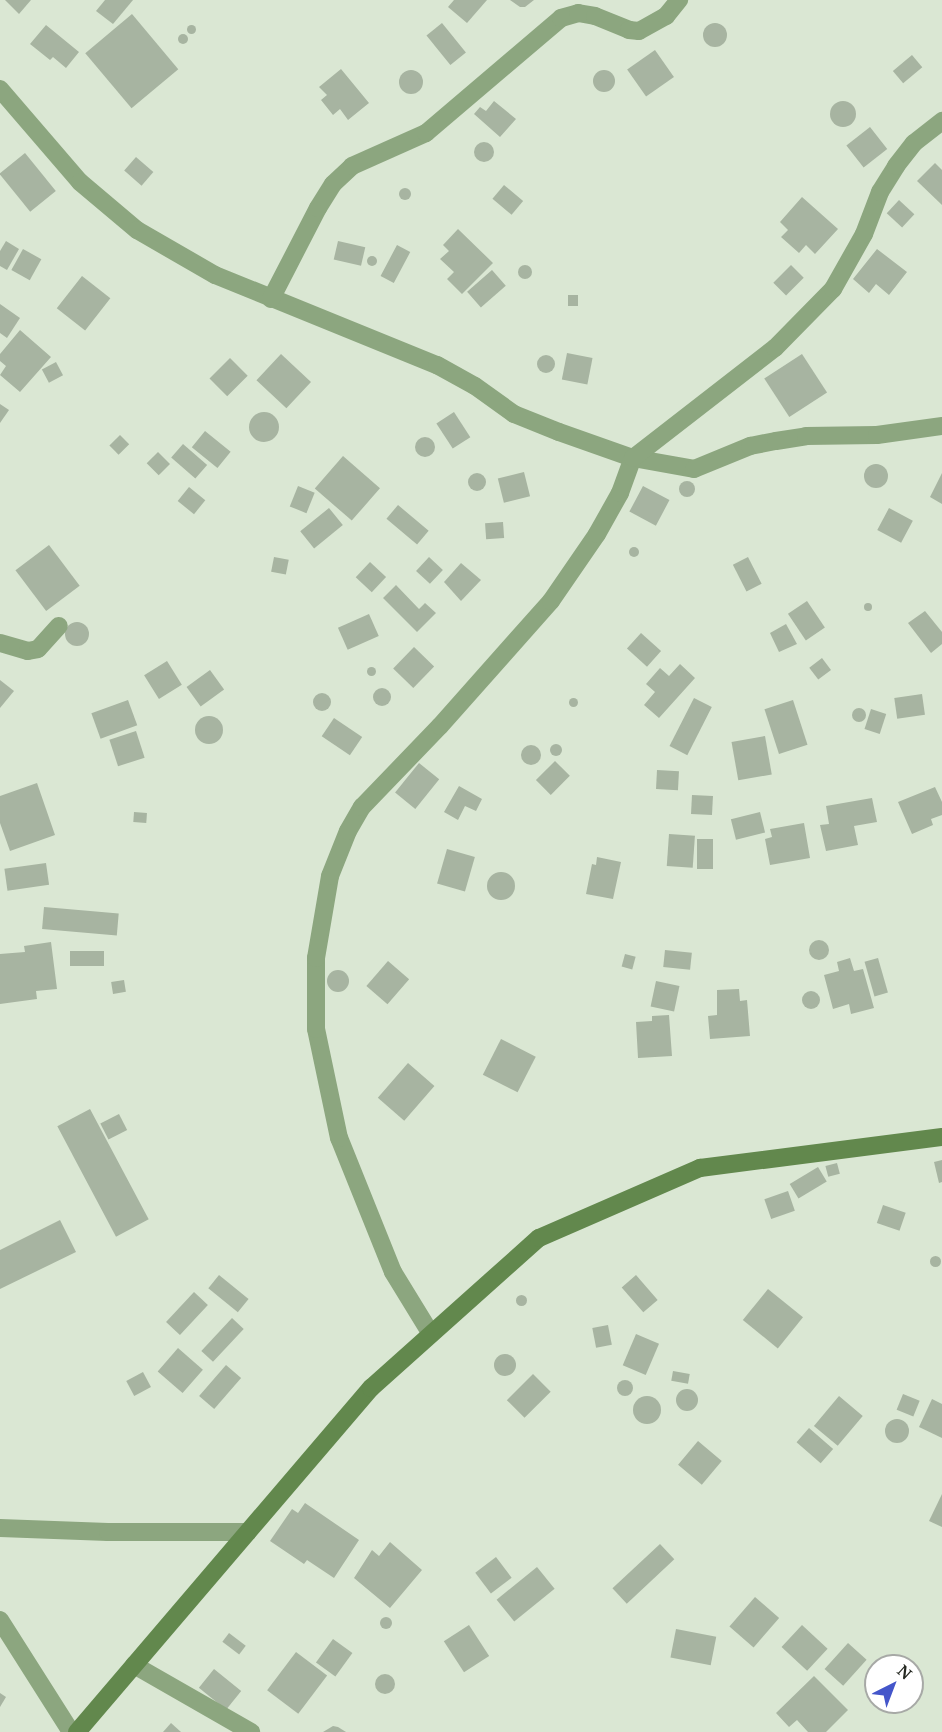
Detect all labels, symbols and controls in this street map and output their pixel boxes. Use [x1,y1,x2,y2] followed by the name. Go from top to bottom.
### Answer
[864,1654,924,1714] north arrow
[893,1660,917,1684] text: N

